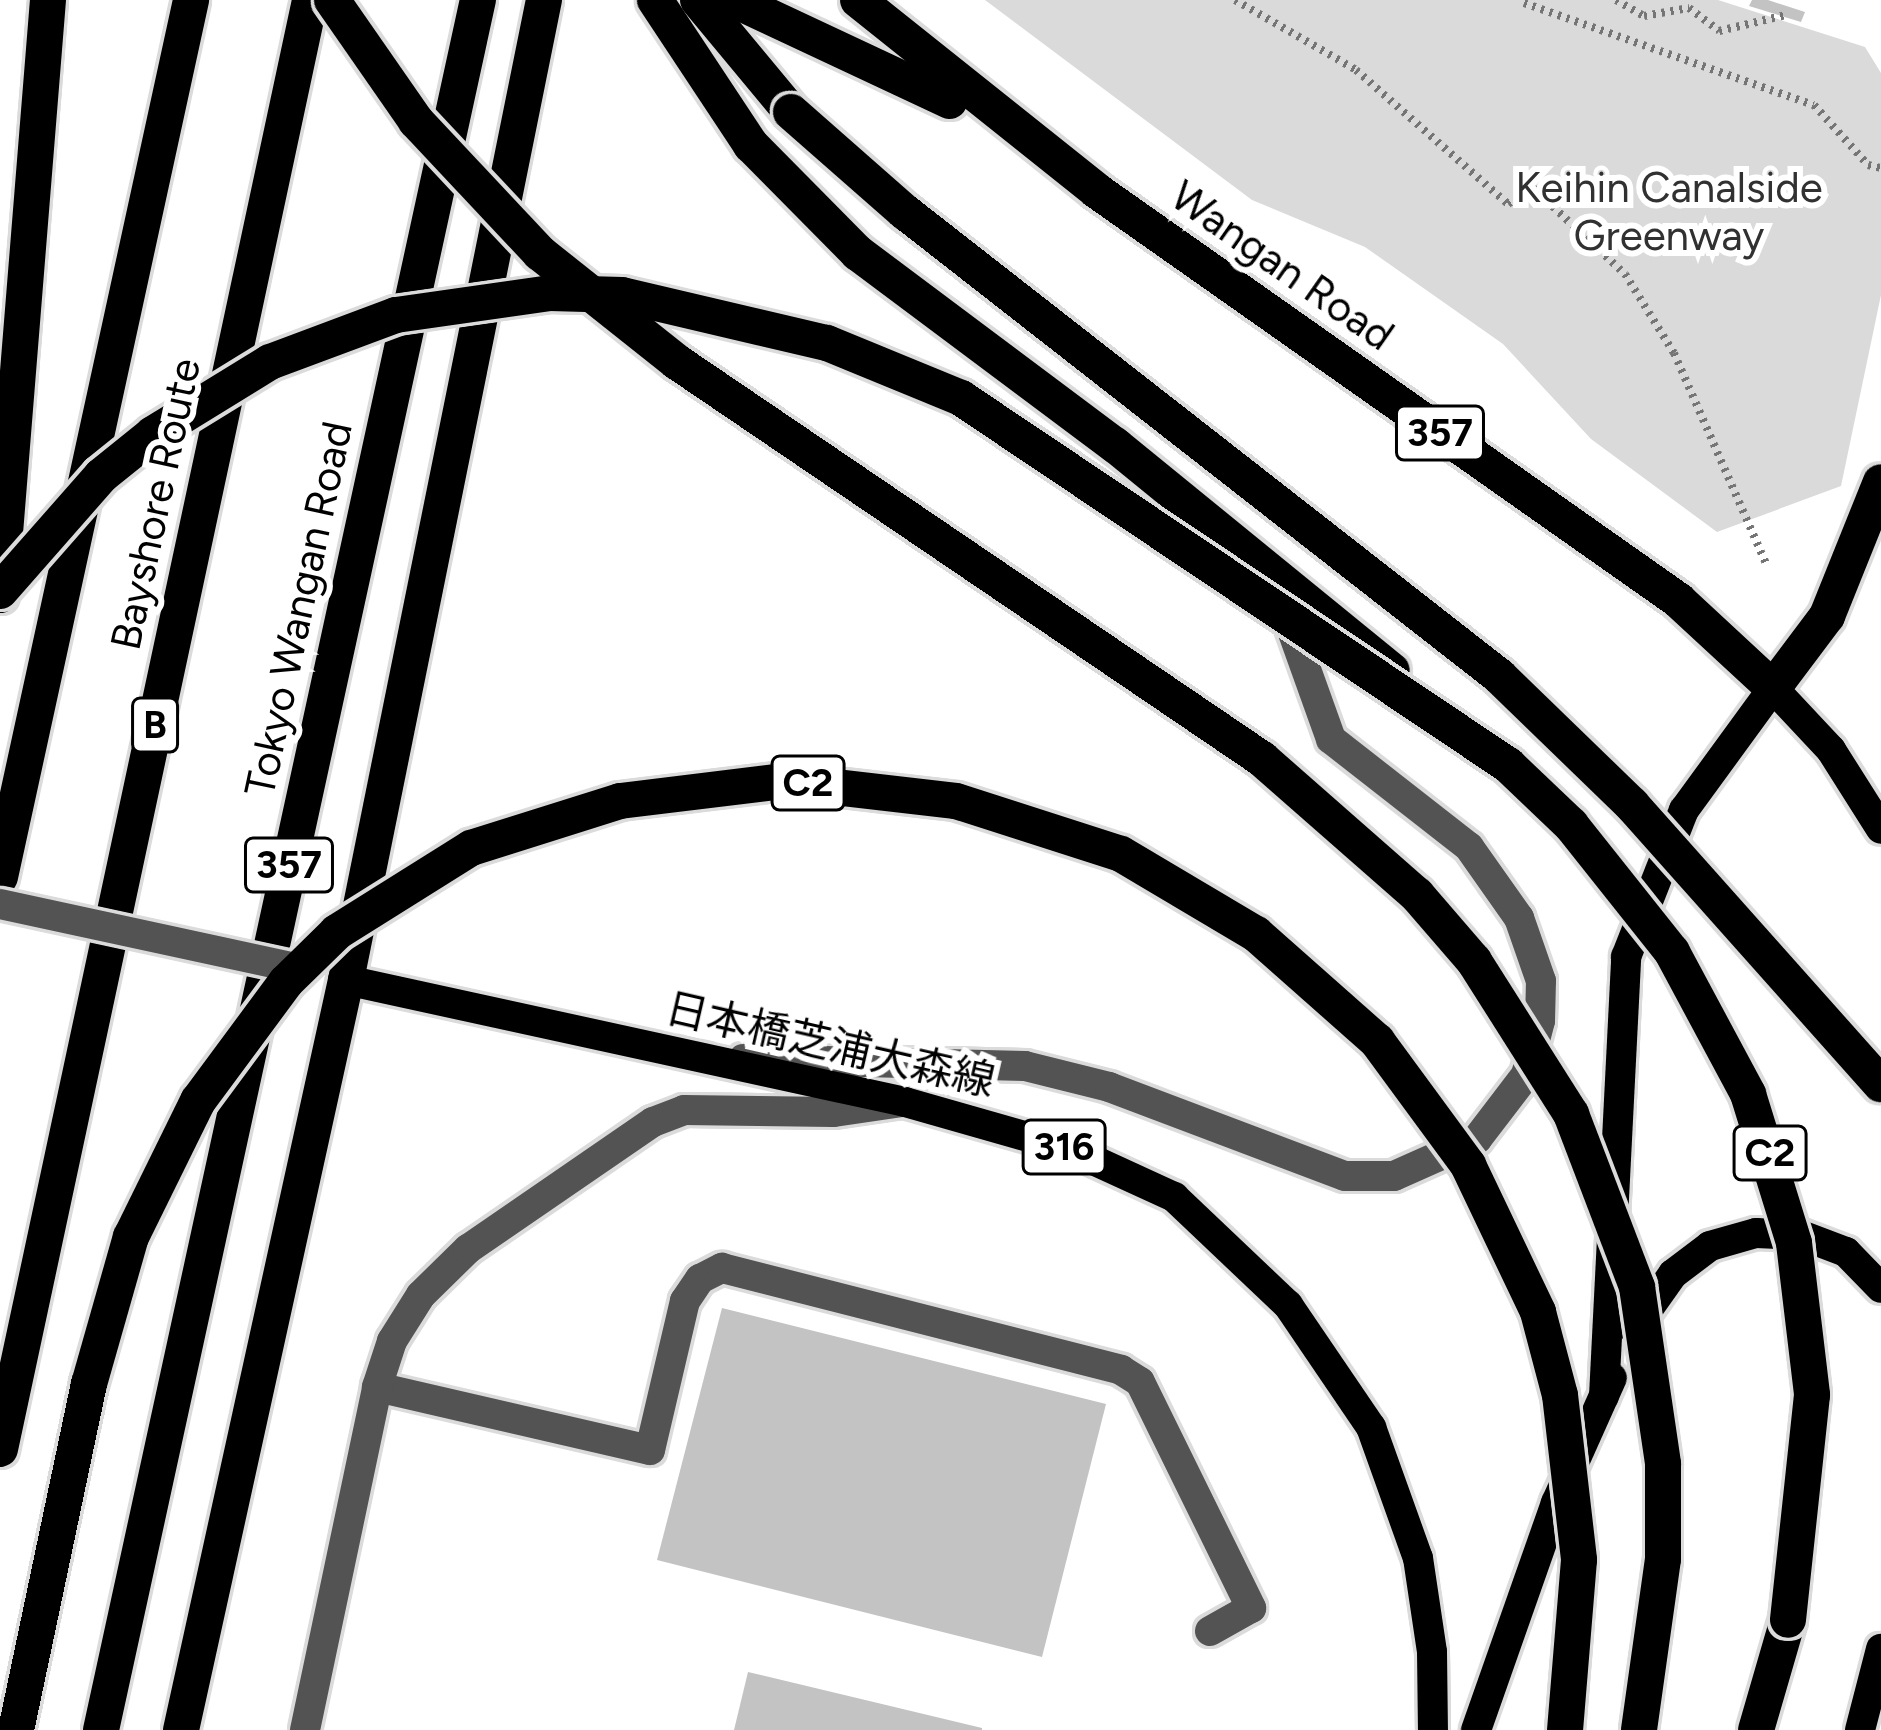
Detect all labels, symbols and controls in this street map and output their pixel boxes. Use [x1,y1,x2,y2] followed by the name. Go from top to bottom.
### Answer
[1515,163,1823,262] park label: Keihin Canalside Greenway
[1161,171,1403,361] street label: Wangan Road
[101,354,211,654] street label: Bayshore Route
[1392,400,1488,466] road number: 357
[235,417,363,801] street label: Tokyo Wangan Road
[131,692,179,758] road number: B
[769,750,847,816] road number: C2
[241,832,337,898] road number: 357
[661,983,999,1107] street label: 日本橋芝浦大森線
[1019,1114,1109,1180] road number: 316
[1731,1120,1809,1186] road number: C2

